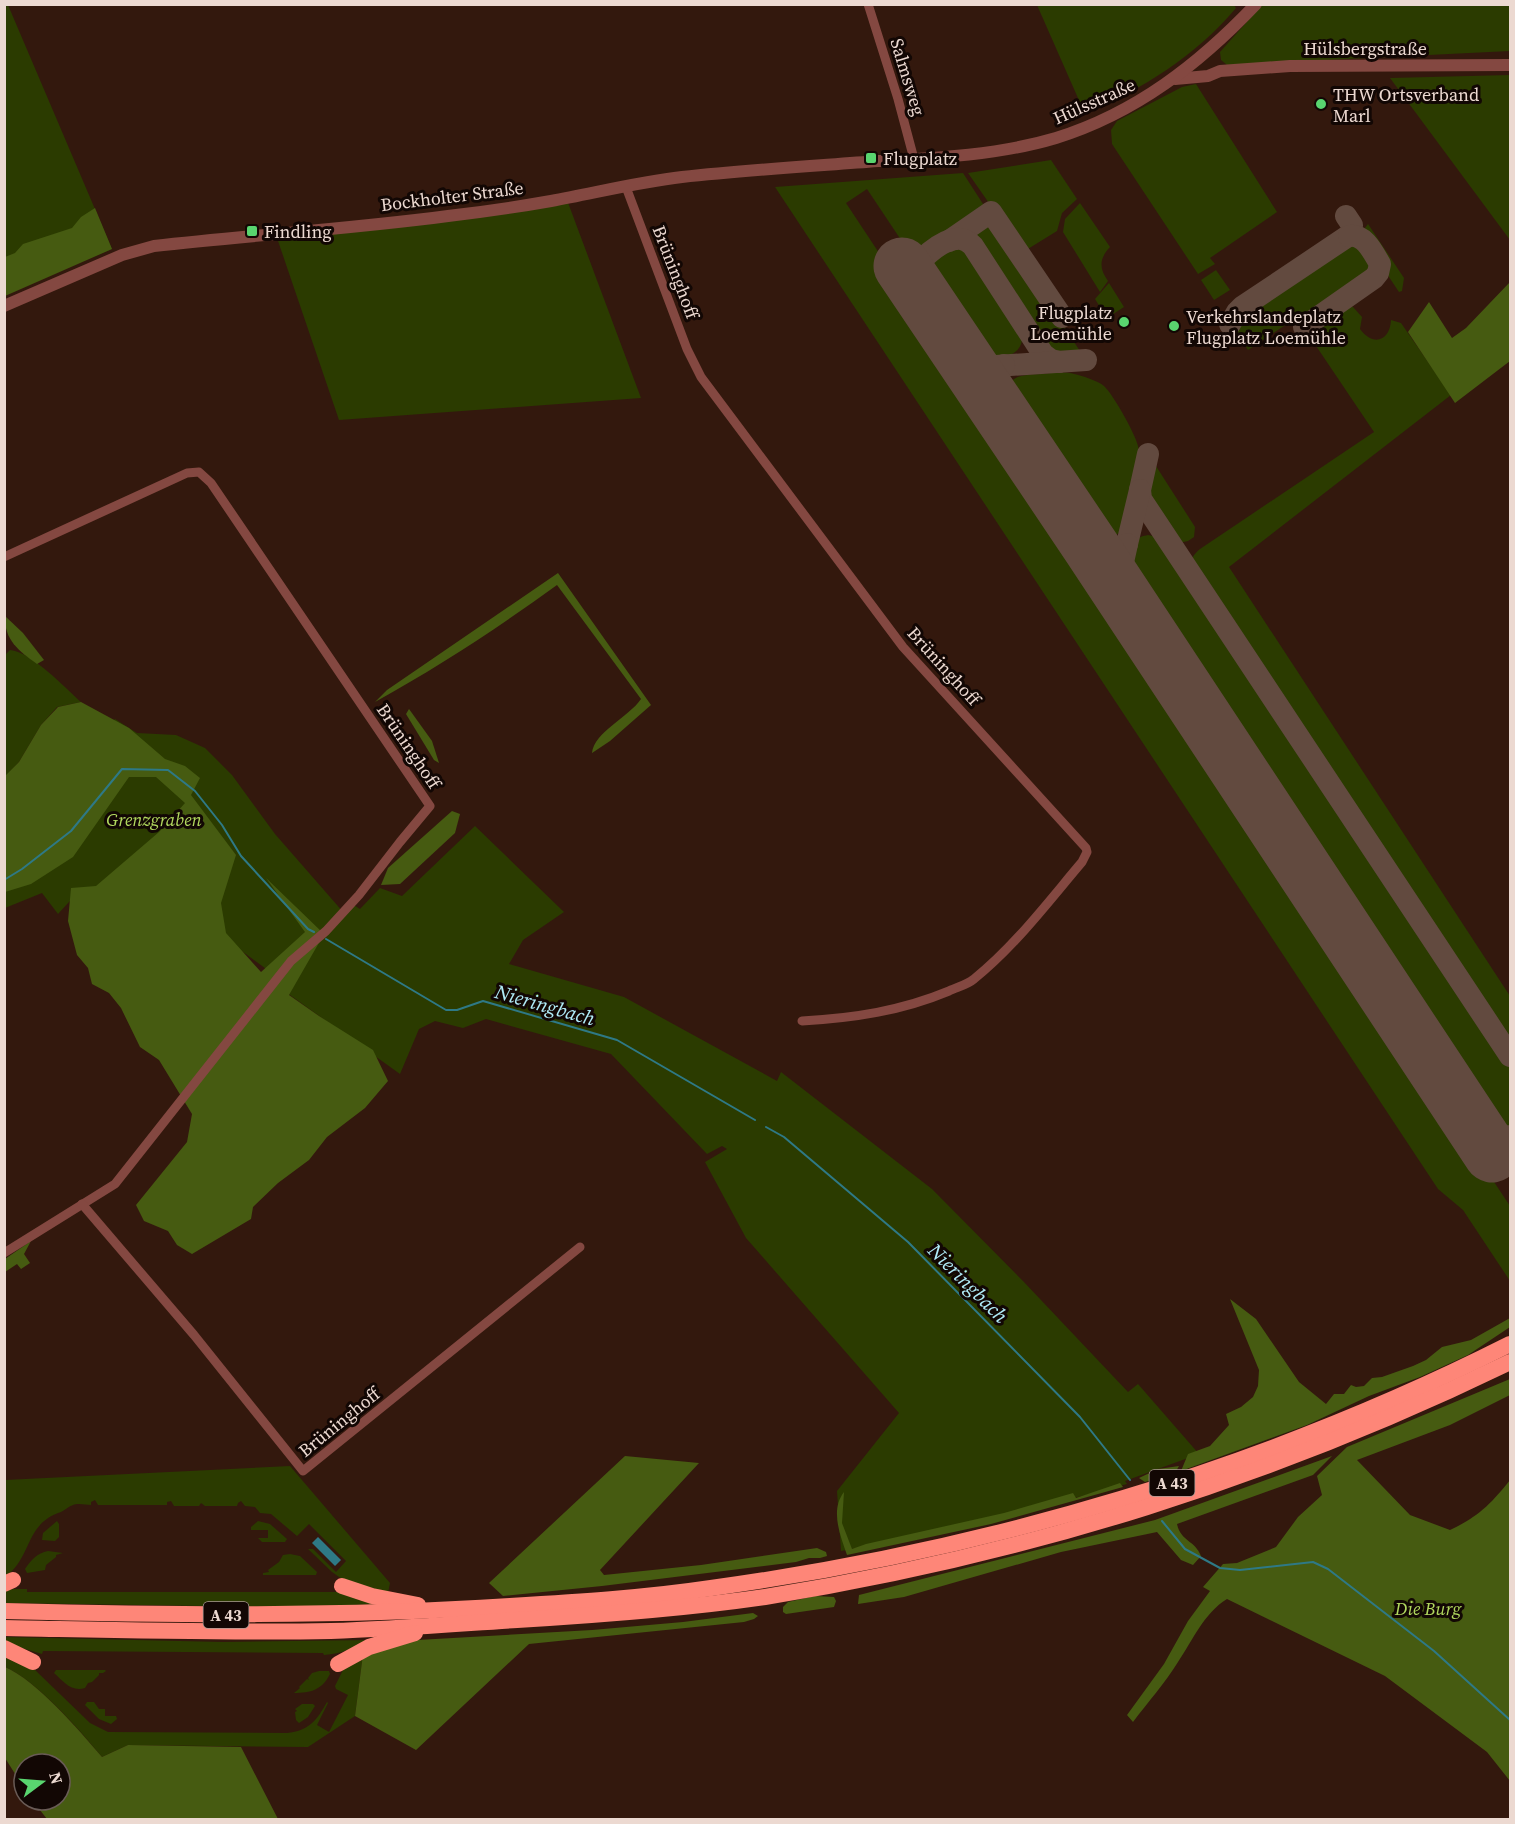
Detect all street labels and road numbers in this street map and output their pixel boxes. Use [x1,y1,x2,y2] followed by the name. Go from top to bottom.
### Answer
[884,35,932,119] street label: Salmsweg
[1303,36,1427,61] street label: Hülsbergstraße
[1049,72,1139,130] street label: Hülsstraße
[379,175,525,217] street label: Bockholter Straße
[647,222,706,324] street label: Brüninghoff
[902,621,988,712] street label: Brüninghoff
[371,698,448,796] street label: Brüninghoff
[293,1380,387,1463] street label: Brüninghoff
[1150,1470,1194,1496] road number: A 43
[204,1602,248,1628] road number: A 43

